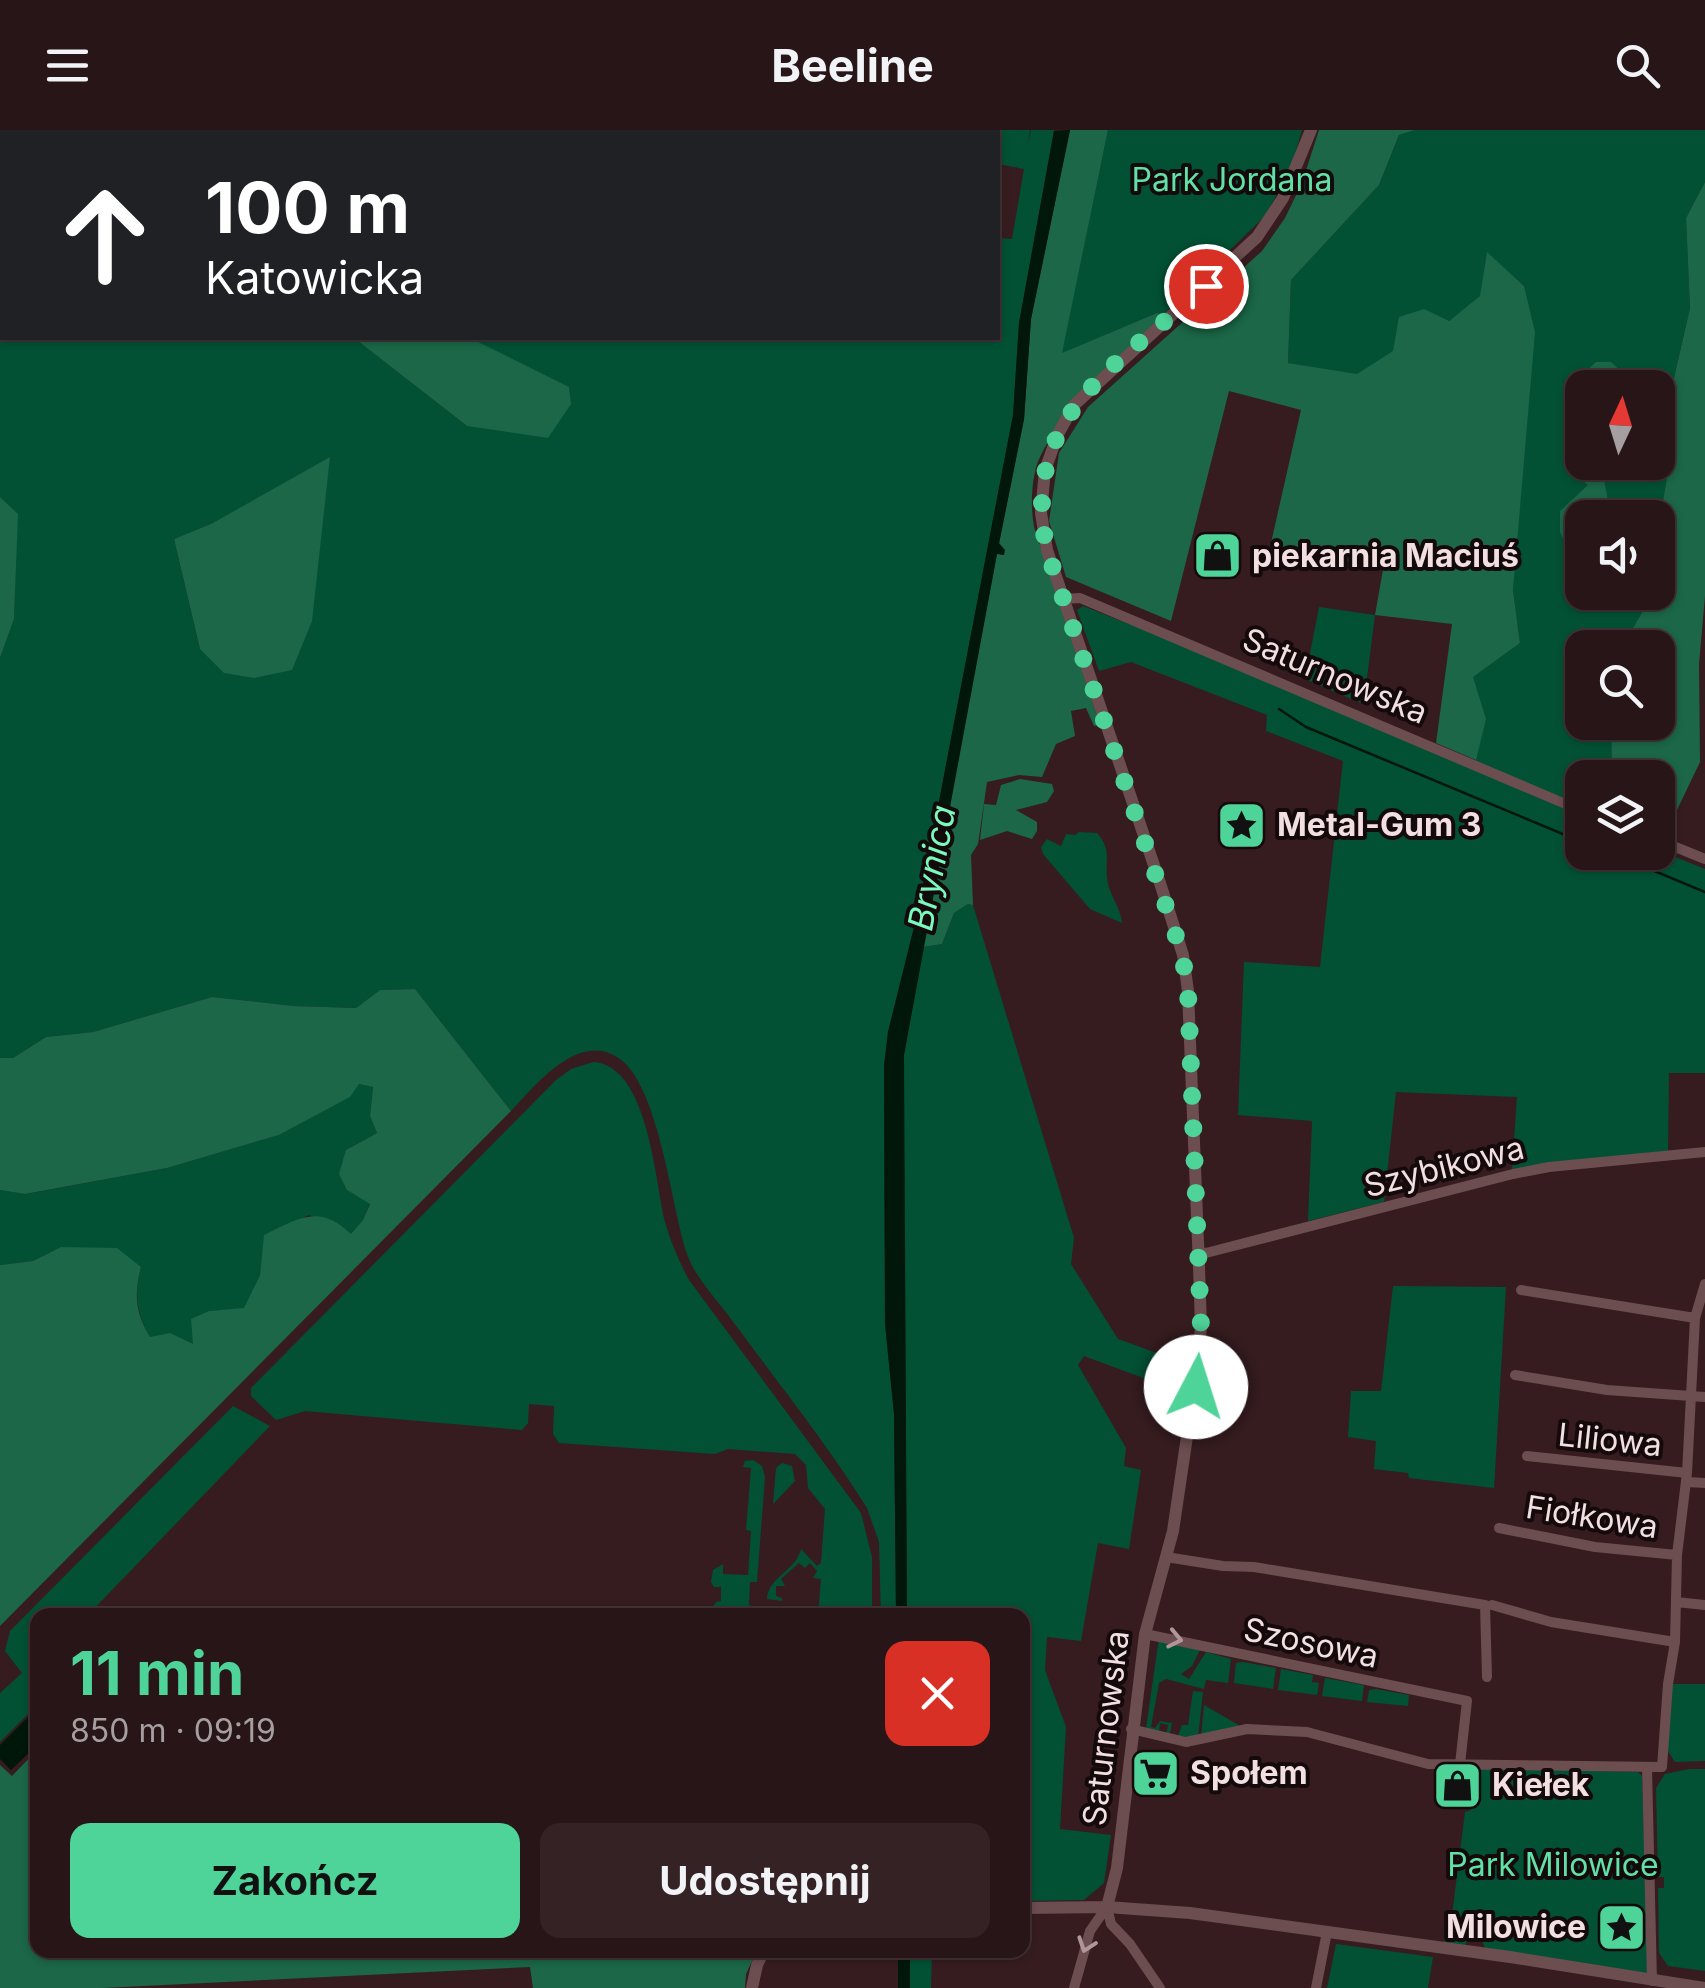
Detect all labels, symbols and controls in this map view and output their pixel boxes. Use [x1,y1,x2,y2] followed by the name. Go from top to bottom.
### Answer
[40,38,95,93] icon: menu
[771,38,934,93] text: Beeline
[1610,38,1665,93] icon: search
[1132,160,1332,199] park label: Park Jordana
[205,165,410,250] text: 100 m
[40,170,170,300] icon: ahead
[1164,244,1249,329] pin
[205,250,424,305] text: Katowicka
[1179,259,1234,314] icon: arrive
[1565,370,1675,480] north arrow
[1565,370,1675,870] map controls
[1565,500,1675,610] button: sound
[1191,530,1243,582] shop icon: piekarnia Maciuś
[1252,536,1519,575] place label: piekarnia Maciuś
[1237,619,1433,732] street label: Saturnowska
[1565,630,1675,740] button: search
[1565,760,1675,870] button: layers
[1216,799,1268,851] place icon: Metal-Gum 3
[898,801,964,934] water label: Brynica
[1277,805,1481,844] place label: Metal-Gum 3
[1360,1128,1528,1205] street label: Szybikowa
[1144,1335,1248,1439] position arrow
[1556,1415,1664,1464] street label: Liliowa
[1523,1487,1661,1546] street label: Fiołkowa
[1240,1609,1382,1676] street label: Szosowa
[1166,1627,1183,1648] one-way arrow
[1074,1628,1137,1828] street label: Saturnowska
[70,1637,244,1709] text: 11 min
[885,1641,990,1746] button: close
[70,1711,276,1750] text: 850 m · 09:19
[1129,1747,1181,1799] supermarket icon: Społem
[1190,1753,1308,1792] place label: Społem
[1431,1759,1483,1811] shop icon: Kiełek
[1492,1765,1590,1804] place label: Kiełek
[70,1823,520,1938] button: Zakończ
[540,1823,990,1938] button: Udostępnij
[1447,1845,1659,1884] park label: Park Milowice
[1595,1901,1647,1953] place icon: Milowice
[1446,1907,1586,1946] place label: Milowice
[1078,1936,1098,1953] one-way arrow

